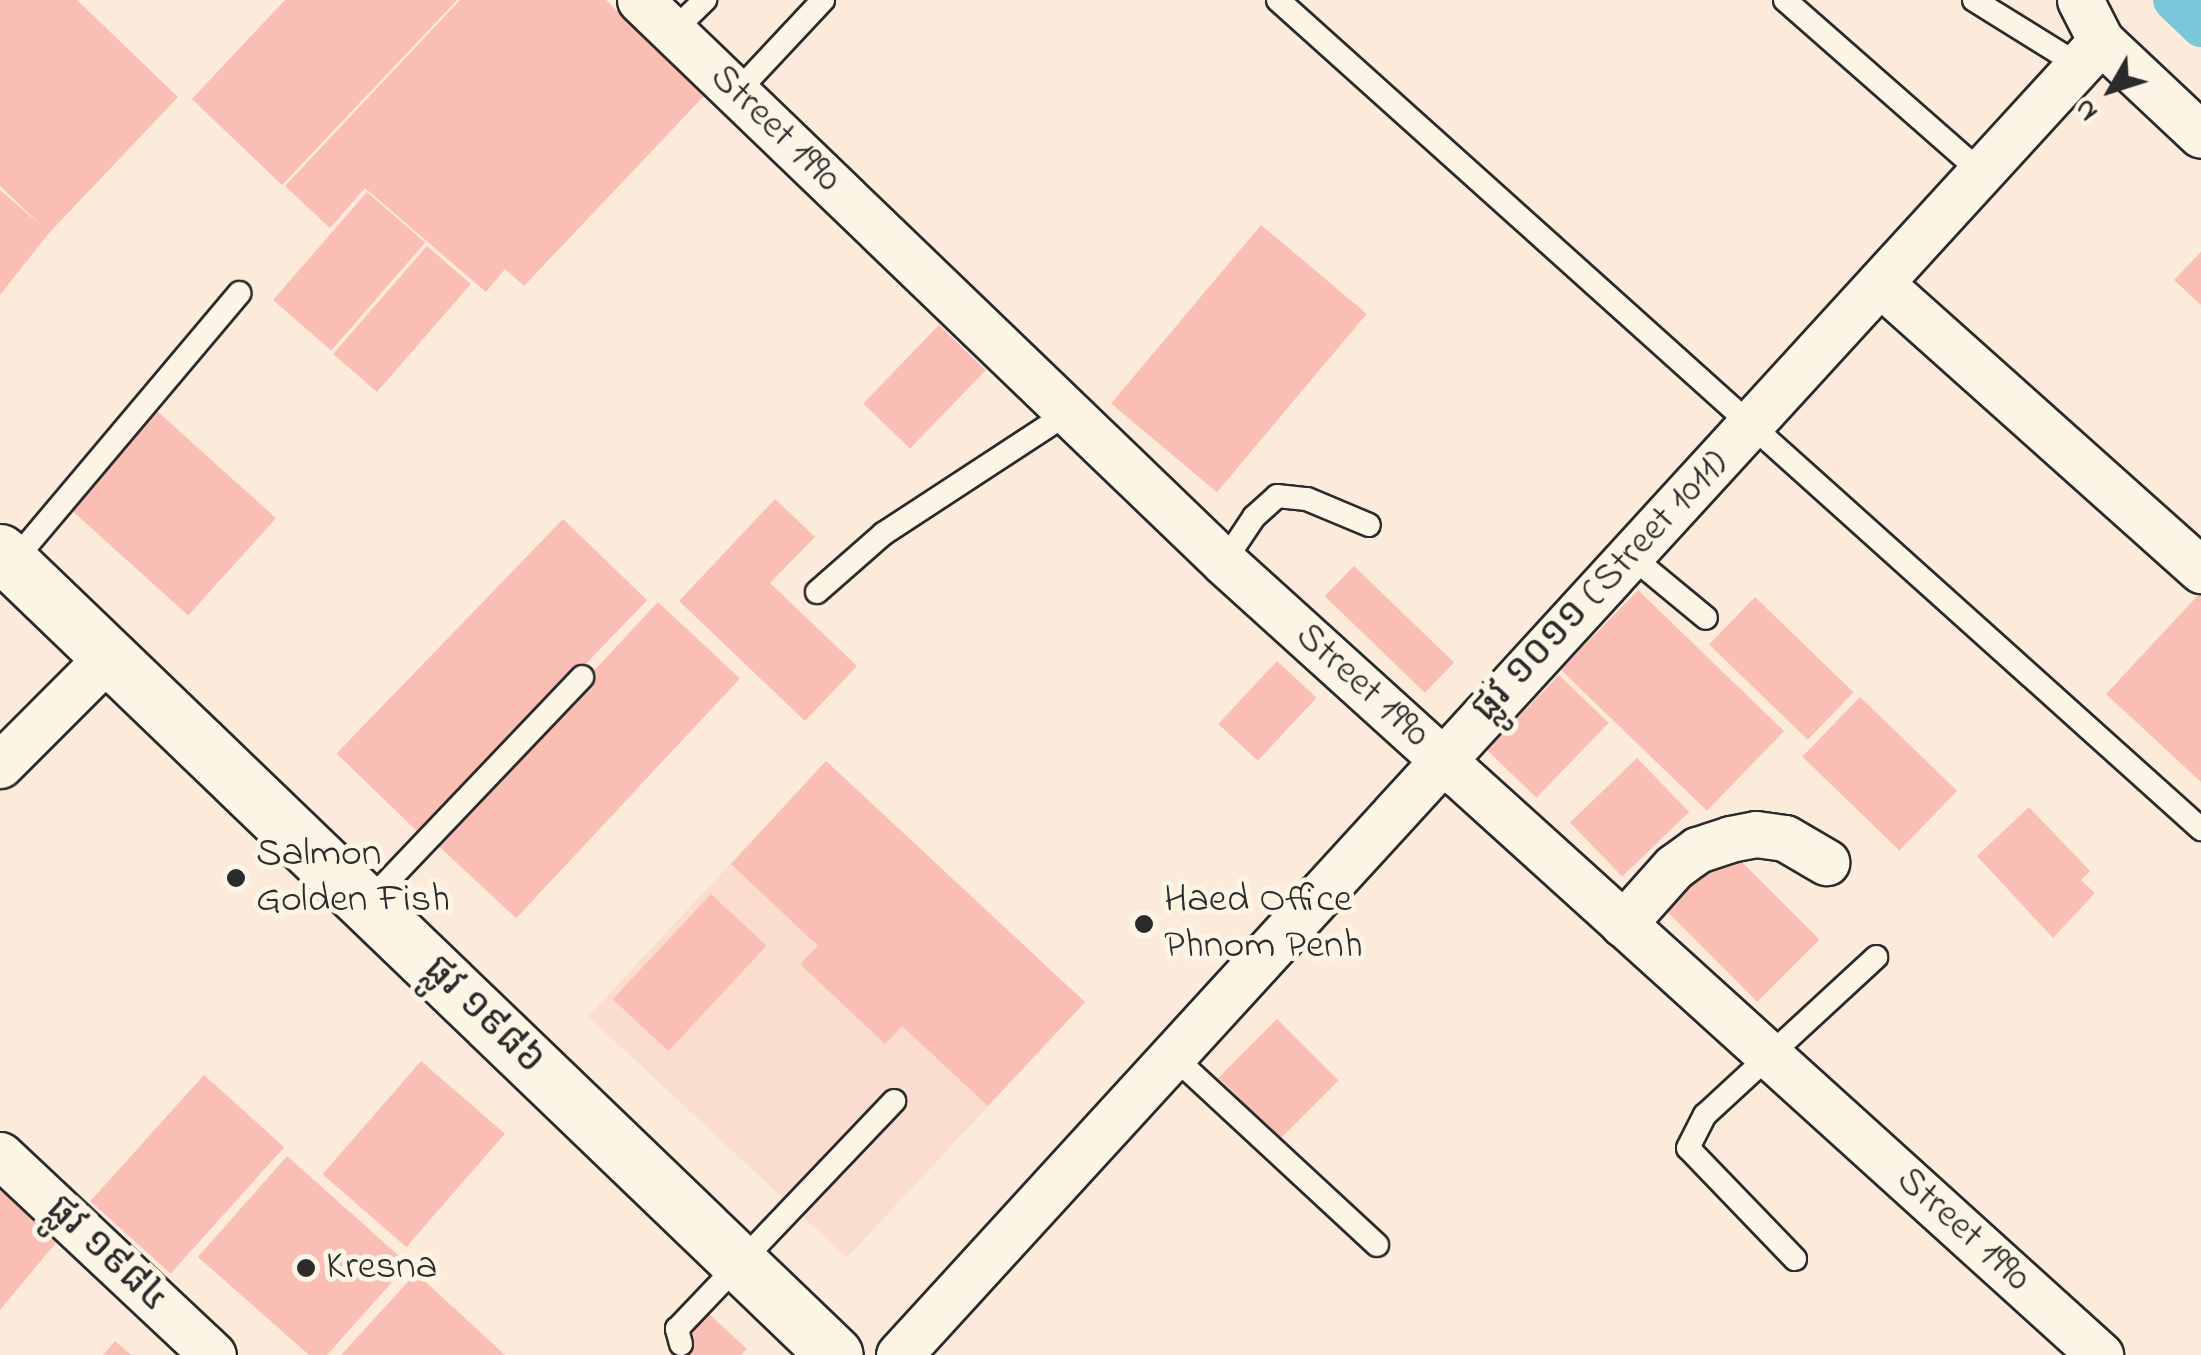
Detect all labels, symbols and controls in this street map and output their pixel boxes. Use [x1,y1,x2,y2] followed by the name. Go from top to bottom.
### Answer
[2061,40,2161,140] north arrow
[699,54,851,204] street label: Street 1990
[2065,89,2109,129] text: N
[1462,441,1740,733] street label: ផ្លូវ ១០១១ (Street 1011)
[1285,613,1439,759] street label: Street 1990
[256,831,450,925] place label: Salmon Golden Fish
[225,867,247,889] marker: Salmon Golden Fish
[1164,877,1363,971] place label: Haed Office Phnom Penh
[1133,913,1155,935] marker: Haed Office Phnom Penh
[412,947,554,1085] street label: ផ្លូវ ១៩៨៦
[1886,1157,2040,1303] street label: Street 1990
[35,1186,177,1324] street label: ផ្លូវ ១៩៨៤
[326,1244,437,1292] place label: Kresna
[295,1257,317,1279] marker: Kresna

